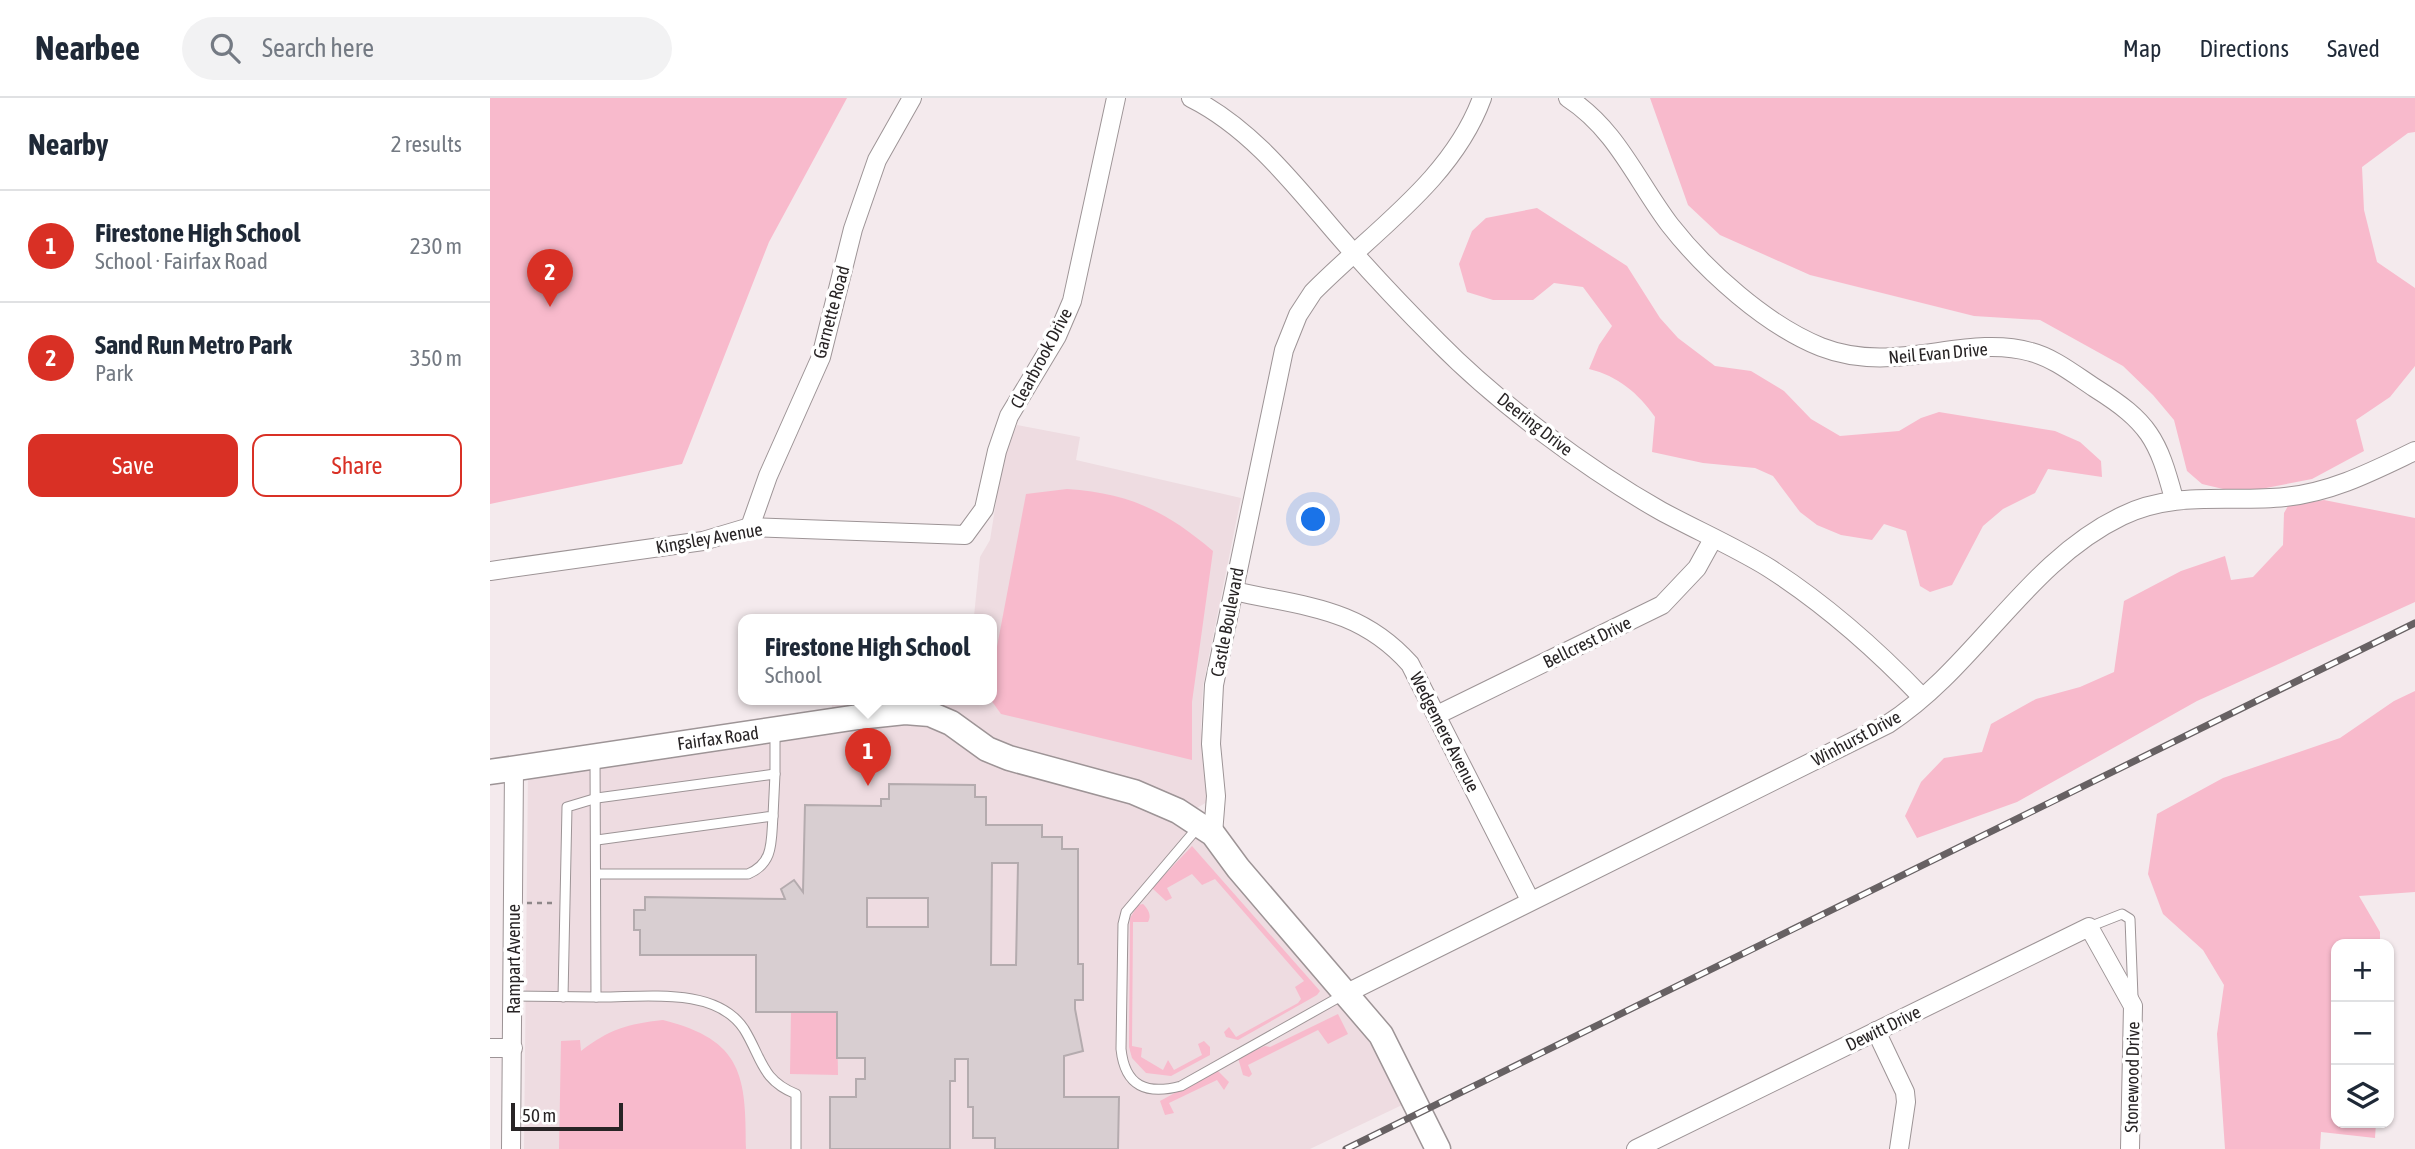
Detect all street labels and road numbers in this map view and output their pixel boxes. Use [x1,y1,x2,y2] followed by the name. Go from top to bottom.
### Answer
[809,263,853,361] street label: Garnette Road
[1006,304,1076,412] street label: Clearbrook Drive
[1887,338,1989,368] street label: Neil Evan Drive
[1493,388,1577,460] street label: Deering Drive
[654,518,764,558] street label: Kingsley Avenue
[1206,566,1248,678] street label: Castle Boulevard
[1540,612,1634,672] street label: Bellcrest Drive
[1406,669,1484,795] street label: Wedgemere Avenue
[1808,706,1904,770] street label: Winhurst Drive
[676,722,760,754] street label: Fairfax Road
[503,904,524,1014] street label: Rampart Avenue
[1842,1001,1924,1055] street label: Dewitt Drive
[2121,1021,2143,1133] street label: Stonewood Drive

